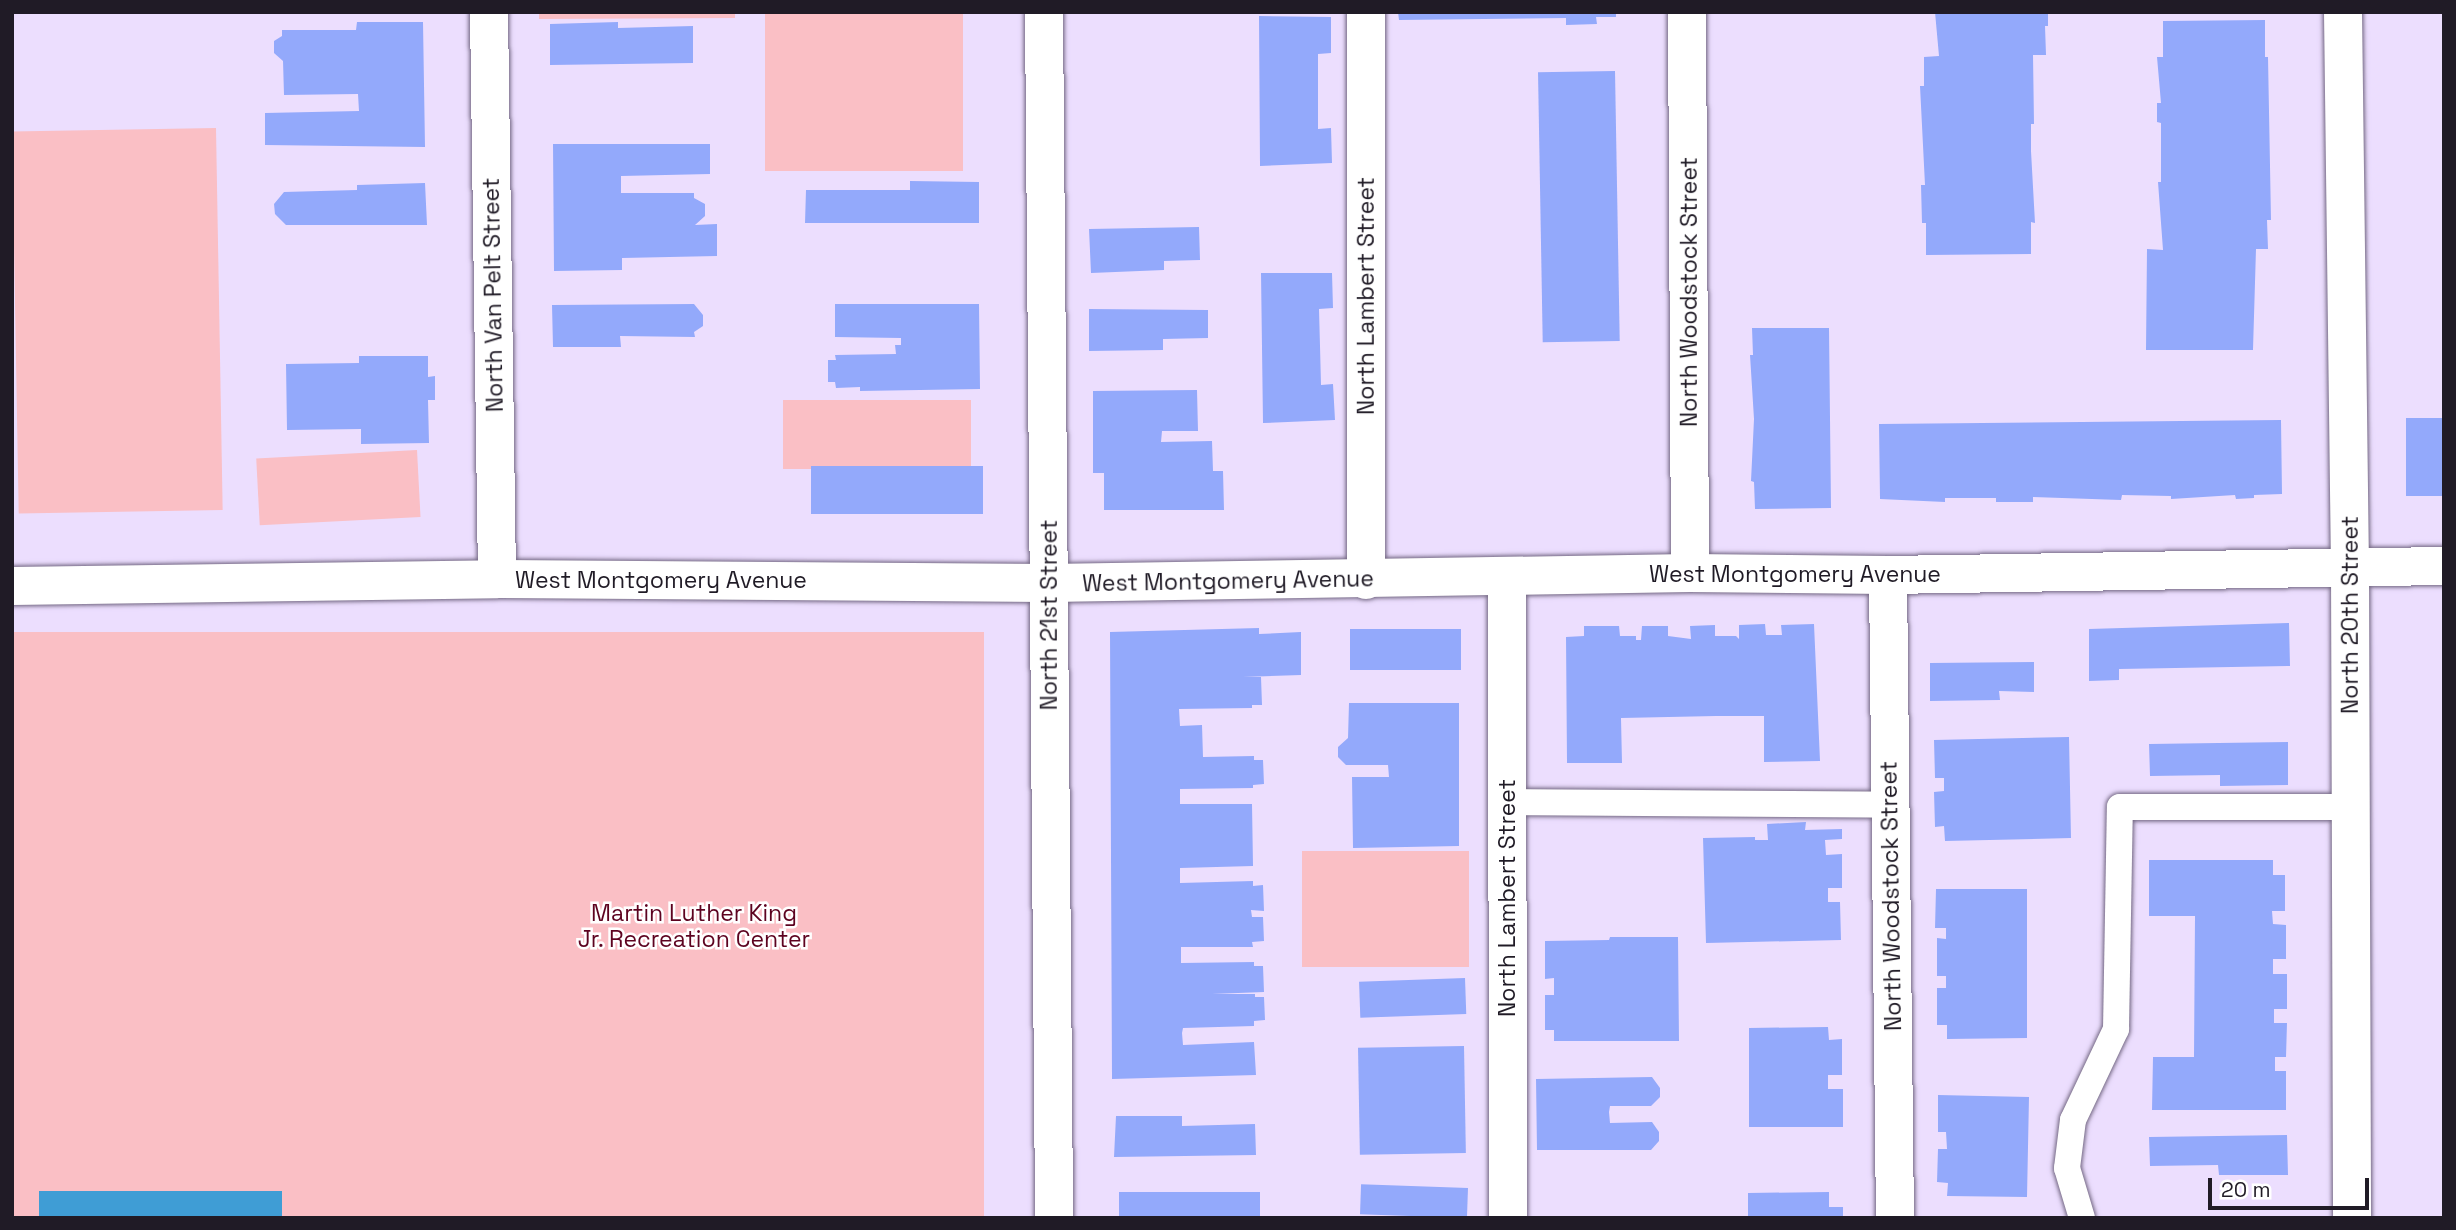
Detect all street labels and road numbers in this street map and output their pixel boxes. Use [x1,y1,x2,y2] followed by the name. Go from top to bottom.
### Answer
[1675,157,1703,427] street label: North Woodstock Street
[477,177,509,413] street label: North Van Pelt Street
[1352,177,1380,415] street label: North Lambert Street
[2336,516,2364,714] street label: North 20th Street
[1035,520,1063,710] street label: North 21st Street
[1649,560,1941,588] street label: West Montgomery Avenue
[1082,565,1374,597] street label: West Montgomery Avenue
[515,566,807,594] street label: West Montgomery Avenue
[1875,761,1907,1031] street label: North Woodstock Street
[1493,779,1521,1017] street label: North Lambert Street

